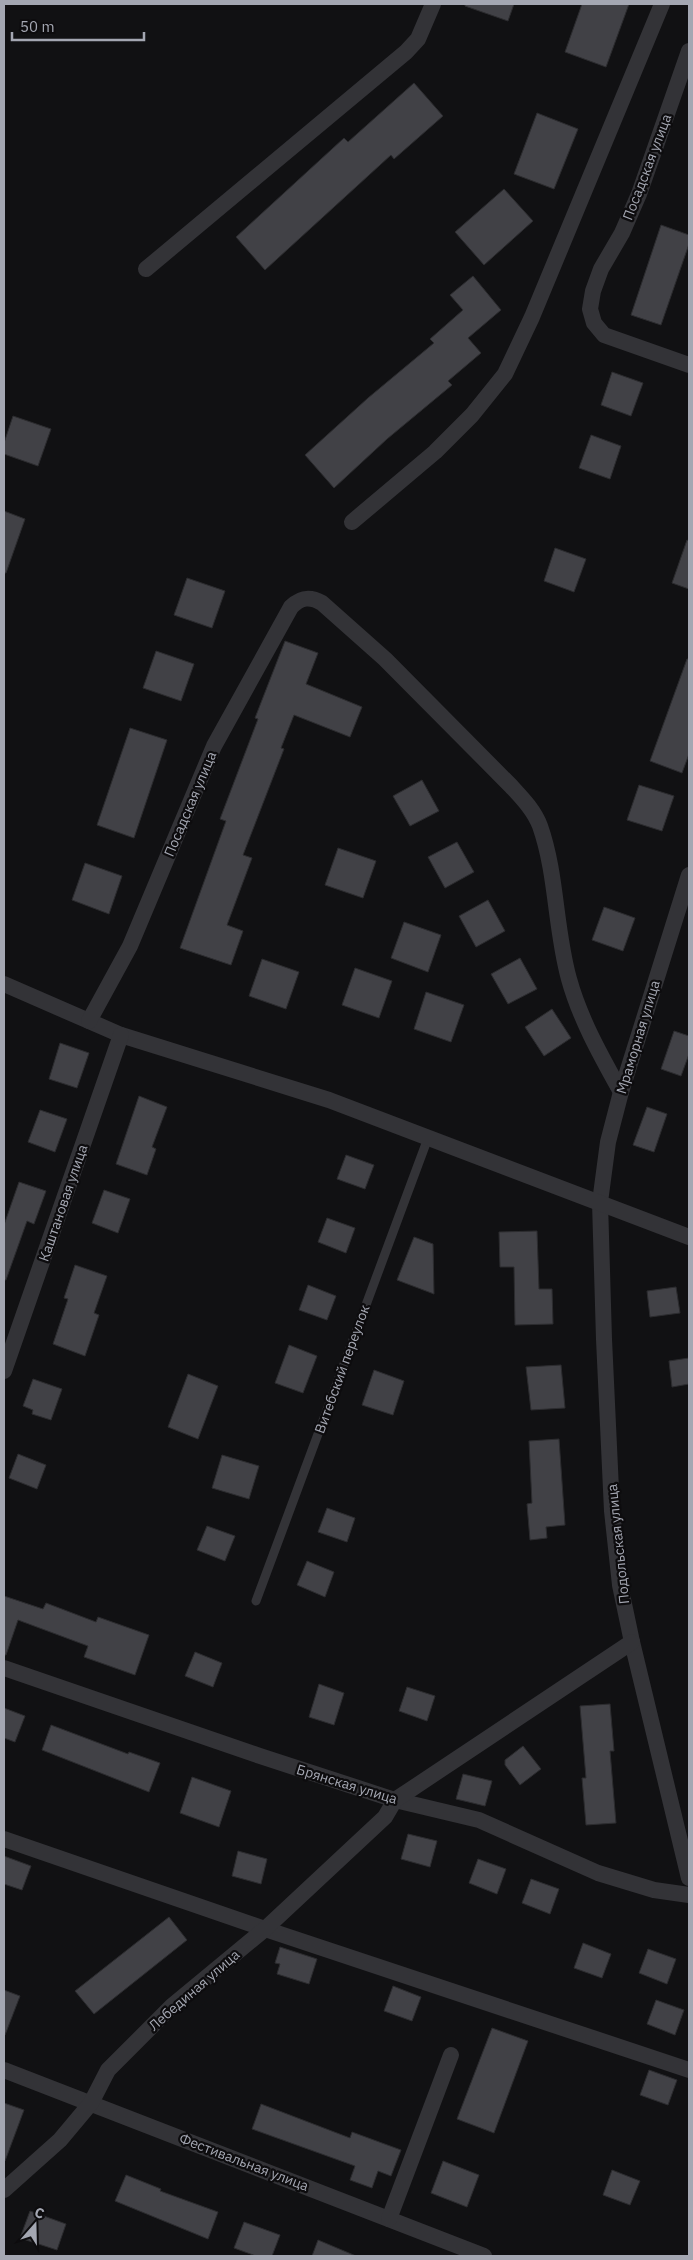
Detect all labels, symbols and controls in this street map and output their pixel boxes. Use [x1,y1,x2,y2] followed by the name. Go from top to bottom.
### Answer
[12,10,145,42] scale bar
[20,17,55,36] text: 50 m
[618,111,676,223] street label: Посадская улица
[160,748,220,859] street label: Посадская улица
[612,977,664,1096] street label: Мраморная улица
[35,1142,92,1264] street label: Каштановая улица
[310,1302,374,1436] street label: Витебский переулок
[603,1483,633,1605] street label: Подольская улица
[294,1760,400,1808] street label: Брянская улица
[145,1945,244,2034] street label: Лебединая улица
[177,2129,312,2195] street label: Фестивальная улица
[10,2200,60,2250] north arrow
[32,2203,47,2223] text: С

